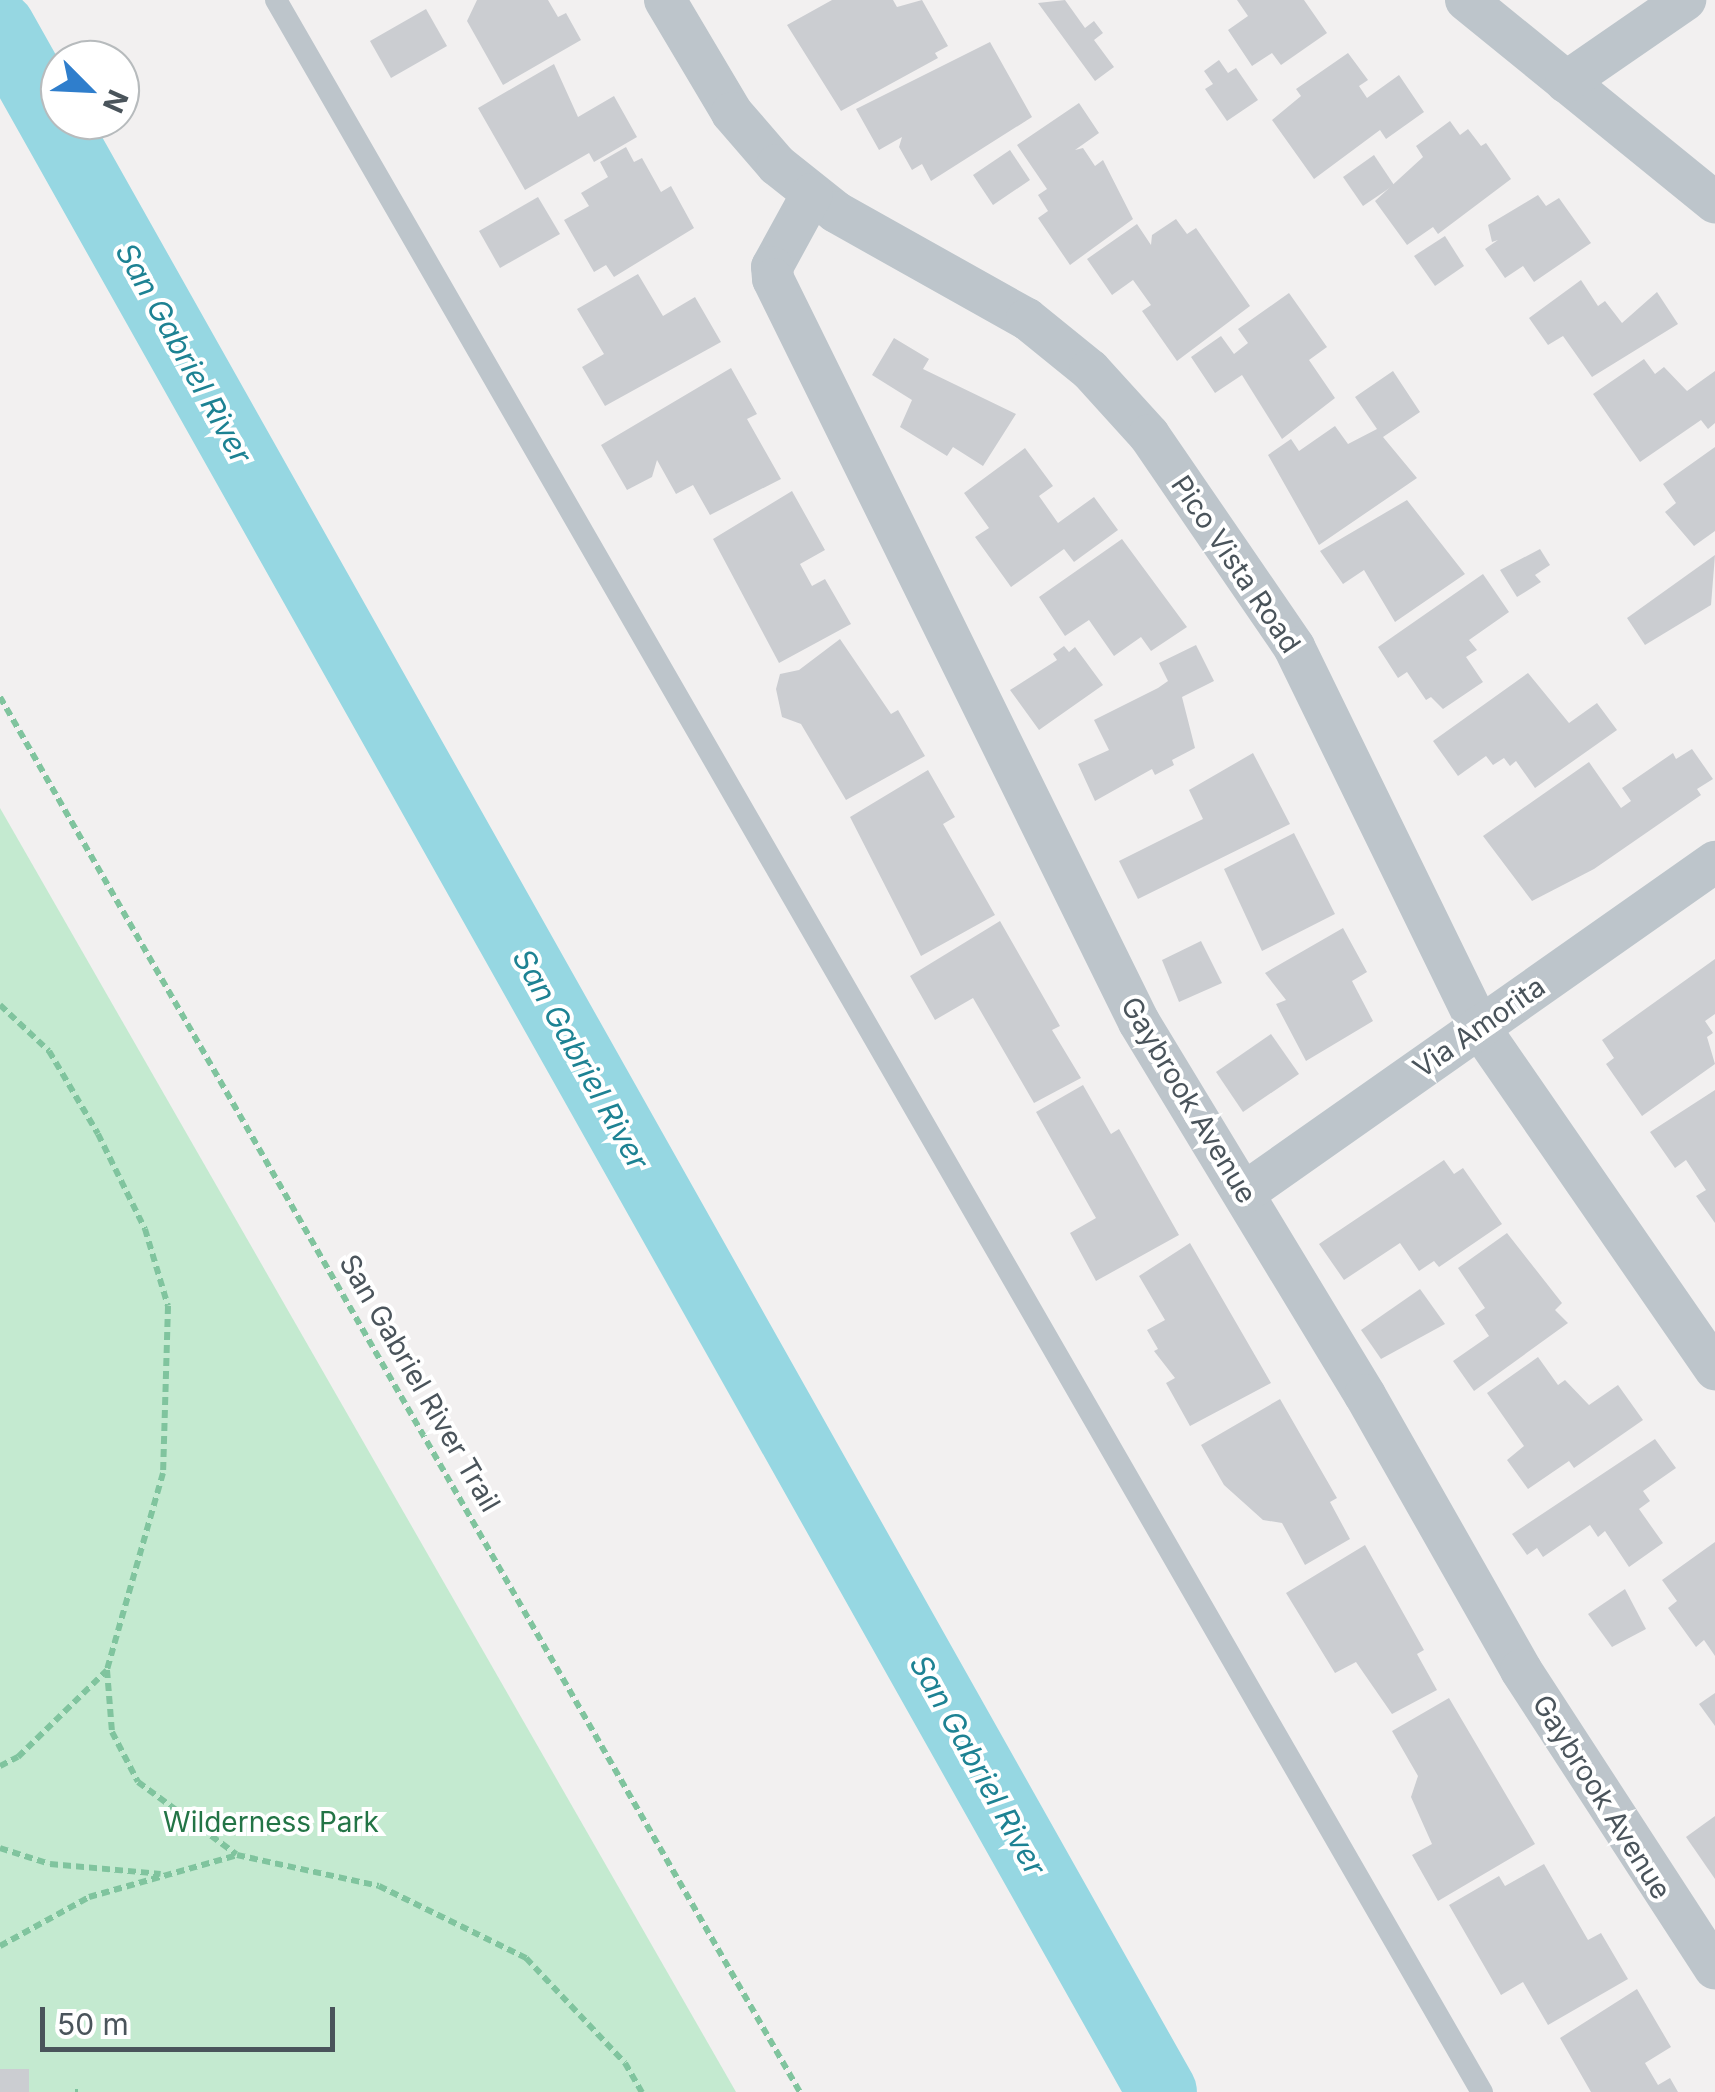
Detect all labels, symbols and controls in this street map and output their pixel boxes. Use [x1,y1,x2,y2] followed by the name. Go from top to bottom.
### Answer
[40,40,140,140] north arrow
[96,85,135,118] text: N
[109,237,259,469] water label: San Gabriel River
[1164,469,1308,659] street label: Pico Vista Road
[506,943,656,1175] water label: San Gabriel River
[1407,969,1551,1085] street label: Via Amorita
[1114,991,1264,1209] street label: Gaybrook Avenue
[333,1248,507,1518] street label: San Gabriel River Trail
[903,1649,1053,1881] water label: San Gabriel River
[1526,1689,1678,1905] street label: Gaybrook Avenue
[163,1805,379,1839] park label: Wilderness Park
[45,1987,340,2049] scale bar
[57,2006,129,2042] text: 50 m

